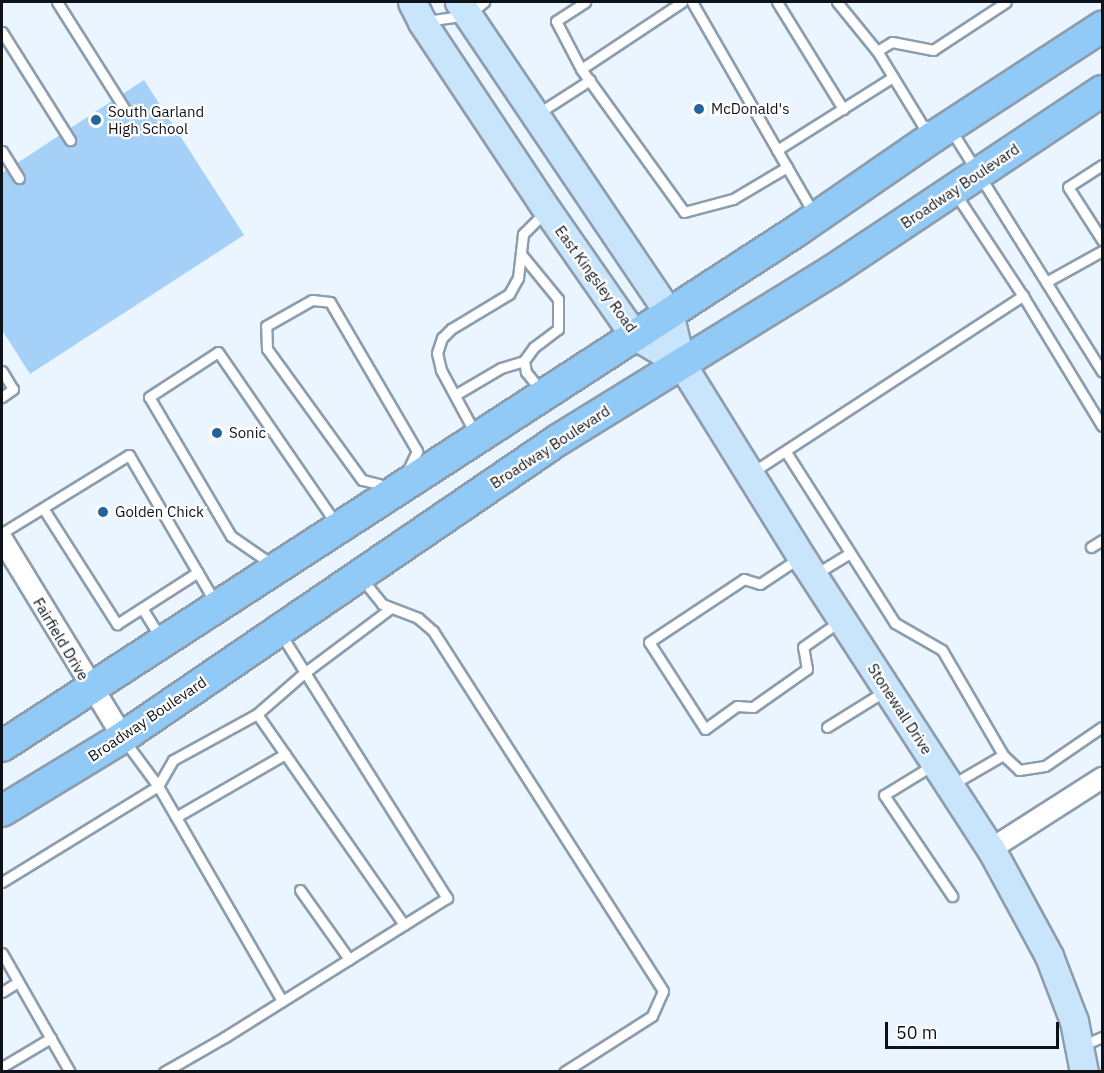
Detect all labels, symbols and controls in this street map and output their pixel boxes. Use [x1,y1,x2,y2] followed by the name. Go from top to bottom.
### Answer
[711,100,789,118] place label: McDonald's
[108,102,204,137] place label: South Garland High School
[692,102,706,116] marker: McDonald's
[89,113,103,127] marker: South Garland High School
[897,140,1023,232] street label: Broadway Boulevard
[551,222,641,336] street label: East Kingsley Road
[487,402,613,492] street label: Broadway Boulevard
[229,424,266,442] place label: Sonic
[210,426,224,440] marker: Sonic
[115,503,204,521] place label: Golden Chick
[96,505,110,519] marker: Golden Chick
[29,595,93,683] street label: Fairfield Drive
[864,660,936,758] street label: Stonewall Drive
[84,673,210,765] street label: Broadway Boulevard
[888,1010,1062,1048] scale bar
[896,1021,938,1044] text: 50 m

